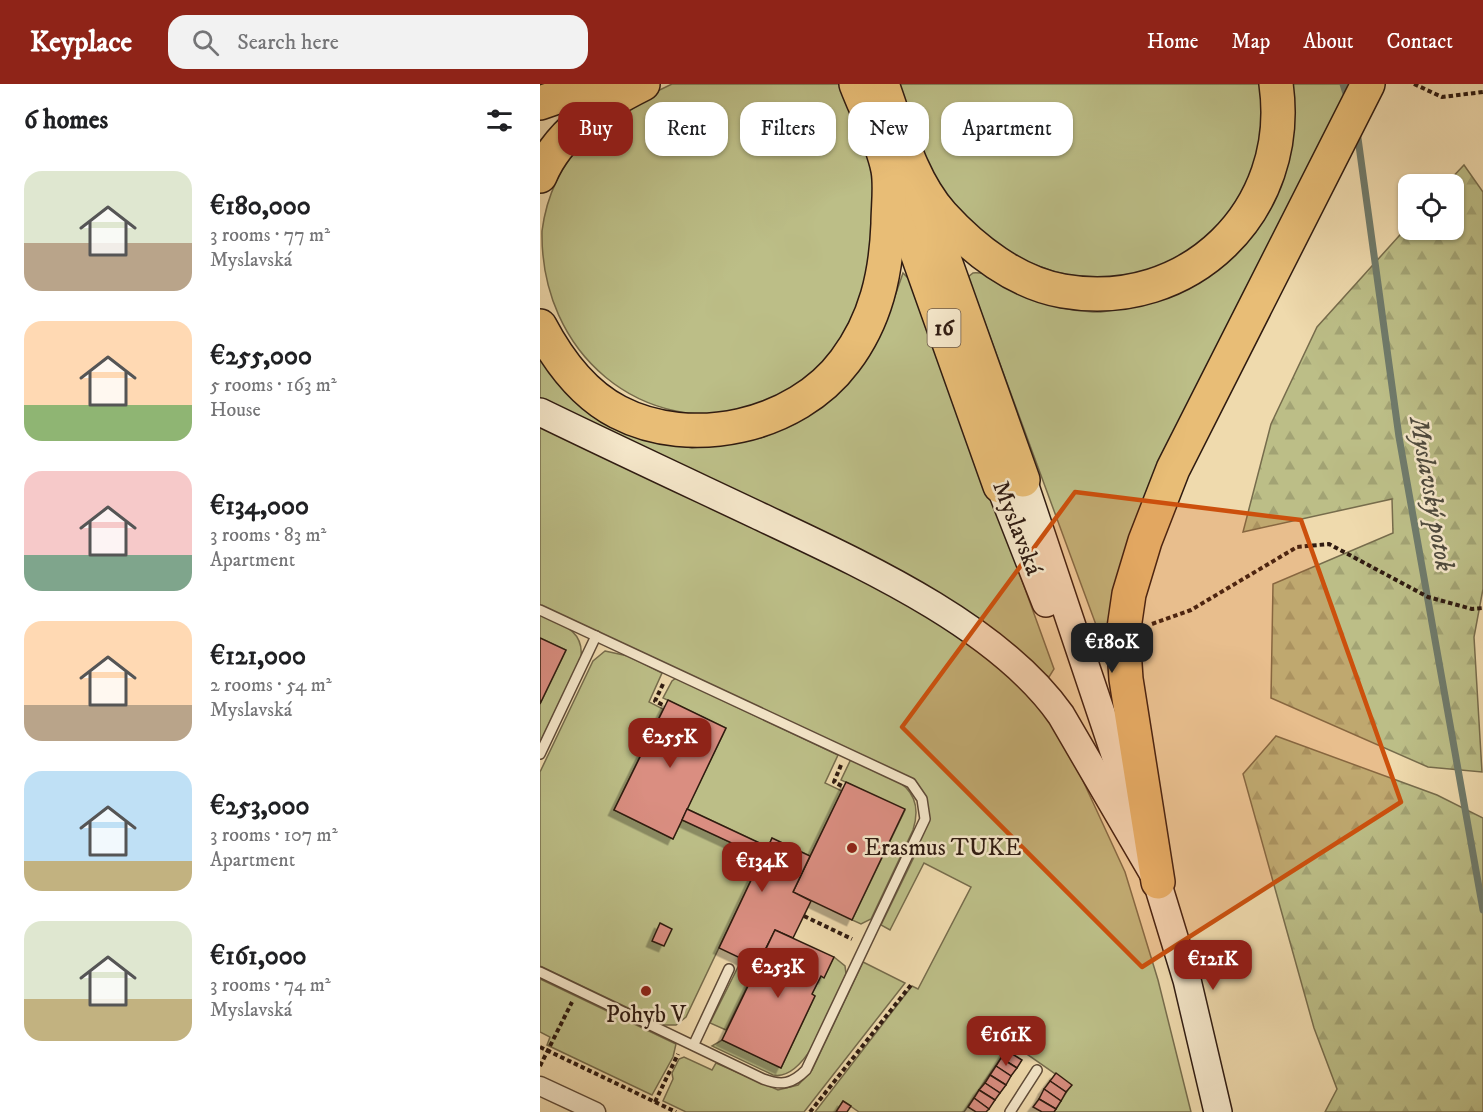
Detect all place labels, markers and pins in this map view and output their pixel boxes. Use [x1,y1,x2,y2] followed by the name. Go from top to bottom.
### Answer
[1070,623,1154,674] pin: €180K
[628,718,712,769] pin: €255K
[864,833,1021,863] place label: Erasmus TUKE
[845,841,859,855] marker: Erasmus TUKE
[720,842,804,893] pin: €134K
[1171,940,1255,991] pin: €121K
[736,948,820,999] pin: €253K
[639,984,653,998] marker: Pohyb V
[606,1000,687,1030] place label: Pohyb V
[964,1016,1048,1067] pin: €161K

